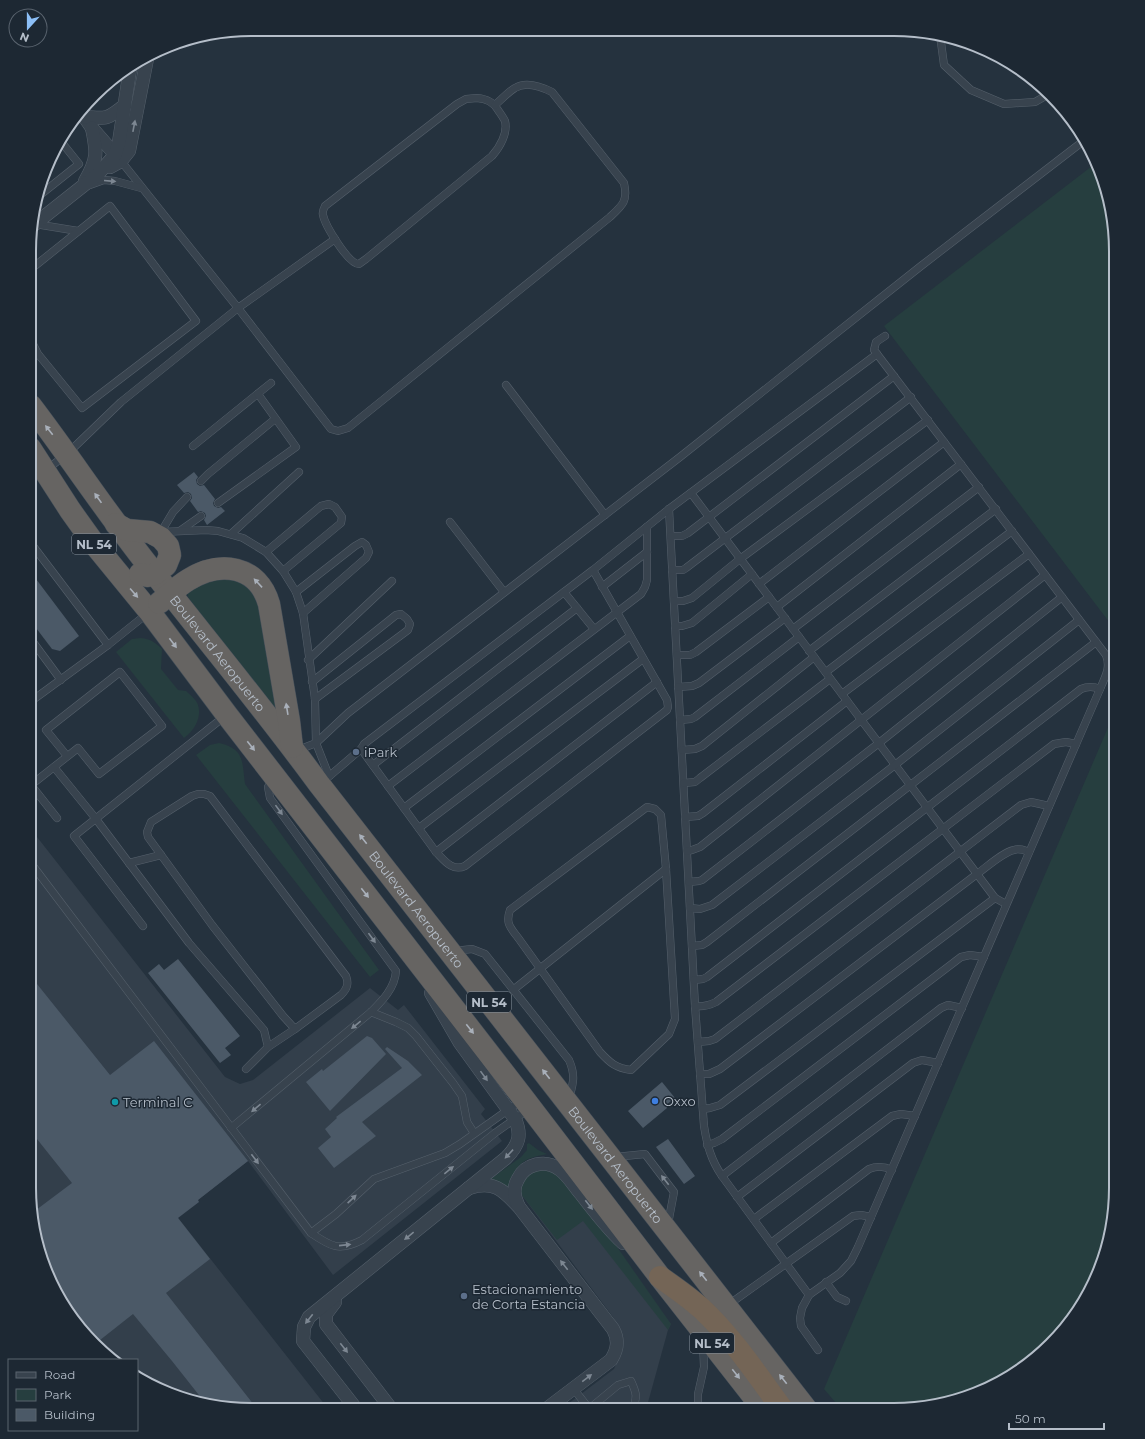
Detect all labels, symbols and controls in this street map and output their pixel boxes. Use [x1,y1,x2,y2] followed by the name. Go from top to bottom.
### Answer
[8,8,48,48] north arrow
[18,29,31,45] text: N
[132,120,138,132] one-way arrow
[104,177,116,184] one-way arrow
[45,425,53,436] one-way arrow
[94,493,102,503] one-way arrow
[72,534,116,554] road number: NL 54
[254,578,263,588] one-way arrow
[129,588,138,599] one-way arrow
[167,592,269,715] street label: Boulevard Aeropuerto
[168,637,177,648] one-way arrow
[284,702,290,715] one-way arrow
[247,741,255,752] one-way arrow
[364,744,397,760] place label: iPark
[351,747,361,757] marker: iPark
[275,805,283,816] one-way arrow
[358,834,367,845] one-way arrow
[366,847,467,971] street label: Boulevard Aeropuerto
[360,888,369,899] one-way arrow
[368,933,376,944] one-way arrow
[467,992,511,1012] road number: NL 54
[350,1021,361,1029] one-way arrow
[466,1024,474,1035] one-way arrow
[541,1069,550,1080] one-way arrow
[480,1070,488,1081] one-way arrow
[663,1093,696,1109] place label: Oxxo
[123,1094,193,1110] place label: Terminal C
[650,1096,660,1106] marker: Oxxo
[110,1097,120,1107] marker: Terminal C
[250,1103,261,1112] one-way arrow
[565,1103,666,1226] street label: Boulevard Aeropuerto
[505,1149,514,1159] one-way arrow
[251,1154,259,1164] one-way arrow
[443,1165,454,1174] one-way arrow
[661,1175,669,1186] one-way arrow
[347,1195,357,1204] one-way arrow
[585,1199,594,1210] one-way arrow
[404,1232,415,1241] one-way arrow
[338,1242,351,1249] one-way arrow
[560,1259,568,1270] one-way arrow
[699,1271,708,1282] one-way arrow
[472,1281,585,1312] place label: Estacionamiento de Corta Estancia
[459,1291,469,1301] marker: Estacionamiento de Corta Estancia
[305,1314,313,1325] one-way arrow
[690,1333,734,1353] road number: NL 54
[339,1342,348,1353] one-way arrow
[8,1359,138,1431] legend
[44,1367,75,1382] text: Road
[732,1368,740,1379] one-way arrow
[582,1373,593,1382] one-way arrow
[779,1373,788,1384] one-way arrow
[44,1387,72,1402] text: Park
[1009,1405,1104,1431] scale bar
[44,1407,95,1422] text: Building
[1015,1411,1046,1426] text: 50 m

